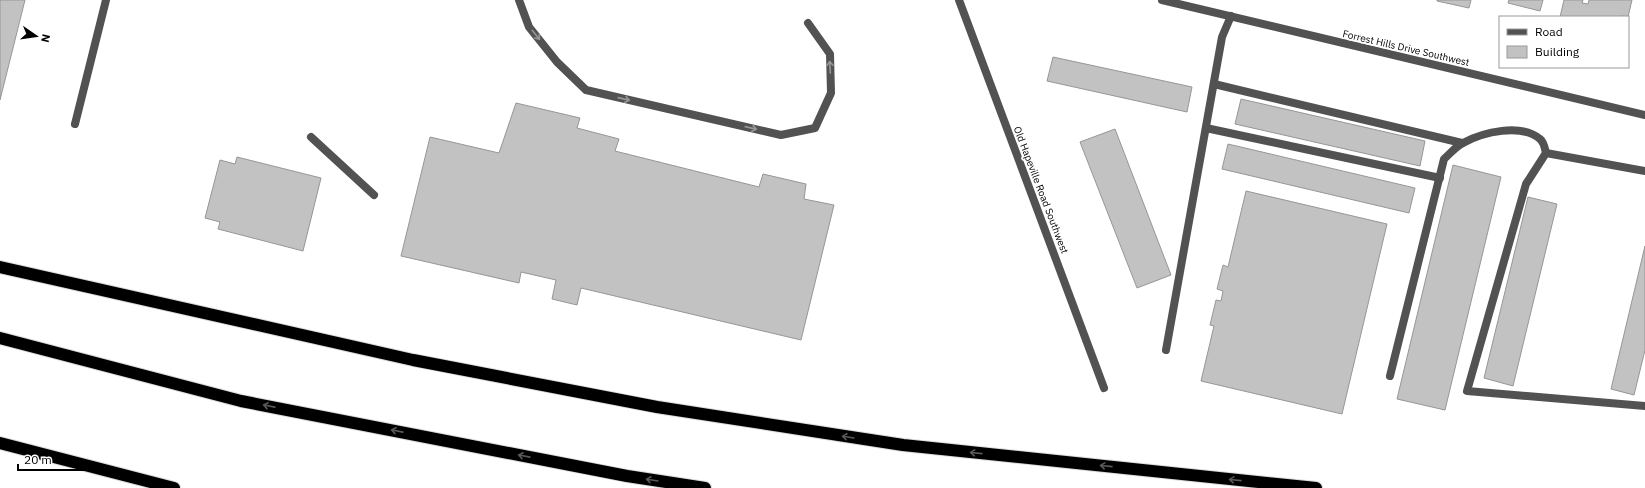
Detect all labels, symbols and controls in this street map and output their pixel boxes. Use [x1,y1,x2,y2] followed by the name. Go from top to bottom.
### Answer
[16,16,56,56] north arrow
[1499,16,1629,68] legend
[1535,24,1563,39] text: Road
[1341,27,1471,69] street label: Forrest Hills Drive Southwest
[531,29,540,40] one-way arrow
[38,33,53,44] text: N
[1535,44,1580,59] text: Building
[827,61,834,74] one-way arrow
[618,95,631,103] one-way arrow
[744,125,757,132] one-way arrow
[1011,125,1071,256] street label: Old Hapeville Road Southwest
[263,402,276,410] one-way arrow
[391,427,404,435] one-way arrow
[841,433,854,441] one-way arrow
[18,446,97,472] scale bar
[970,449,983,456] one-way arrow
[24,452,52,467] text: 20 m
[518,452,531,460] one-way arrow
[1100,462,1113,470] one-way arrow
[646,476,659,484] one-way arrow
[1229,476,1242,483] one-way arrow

